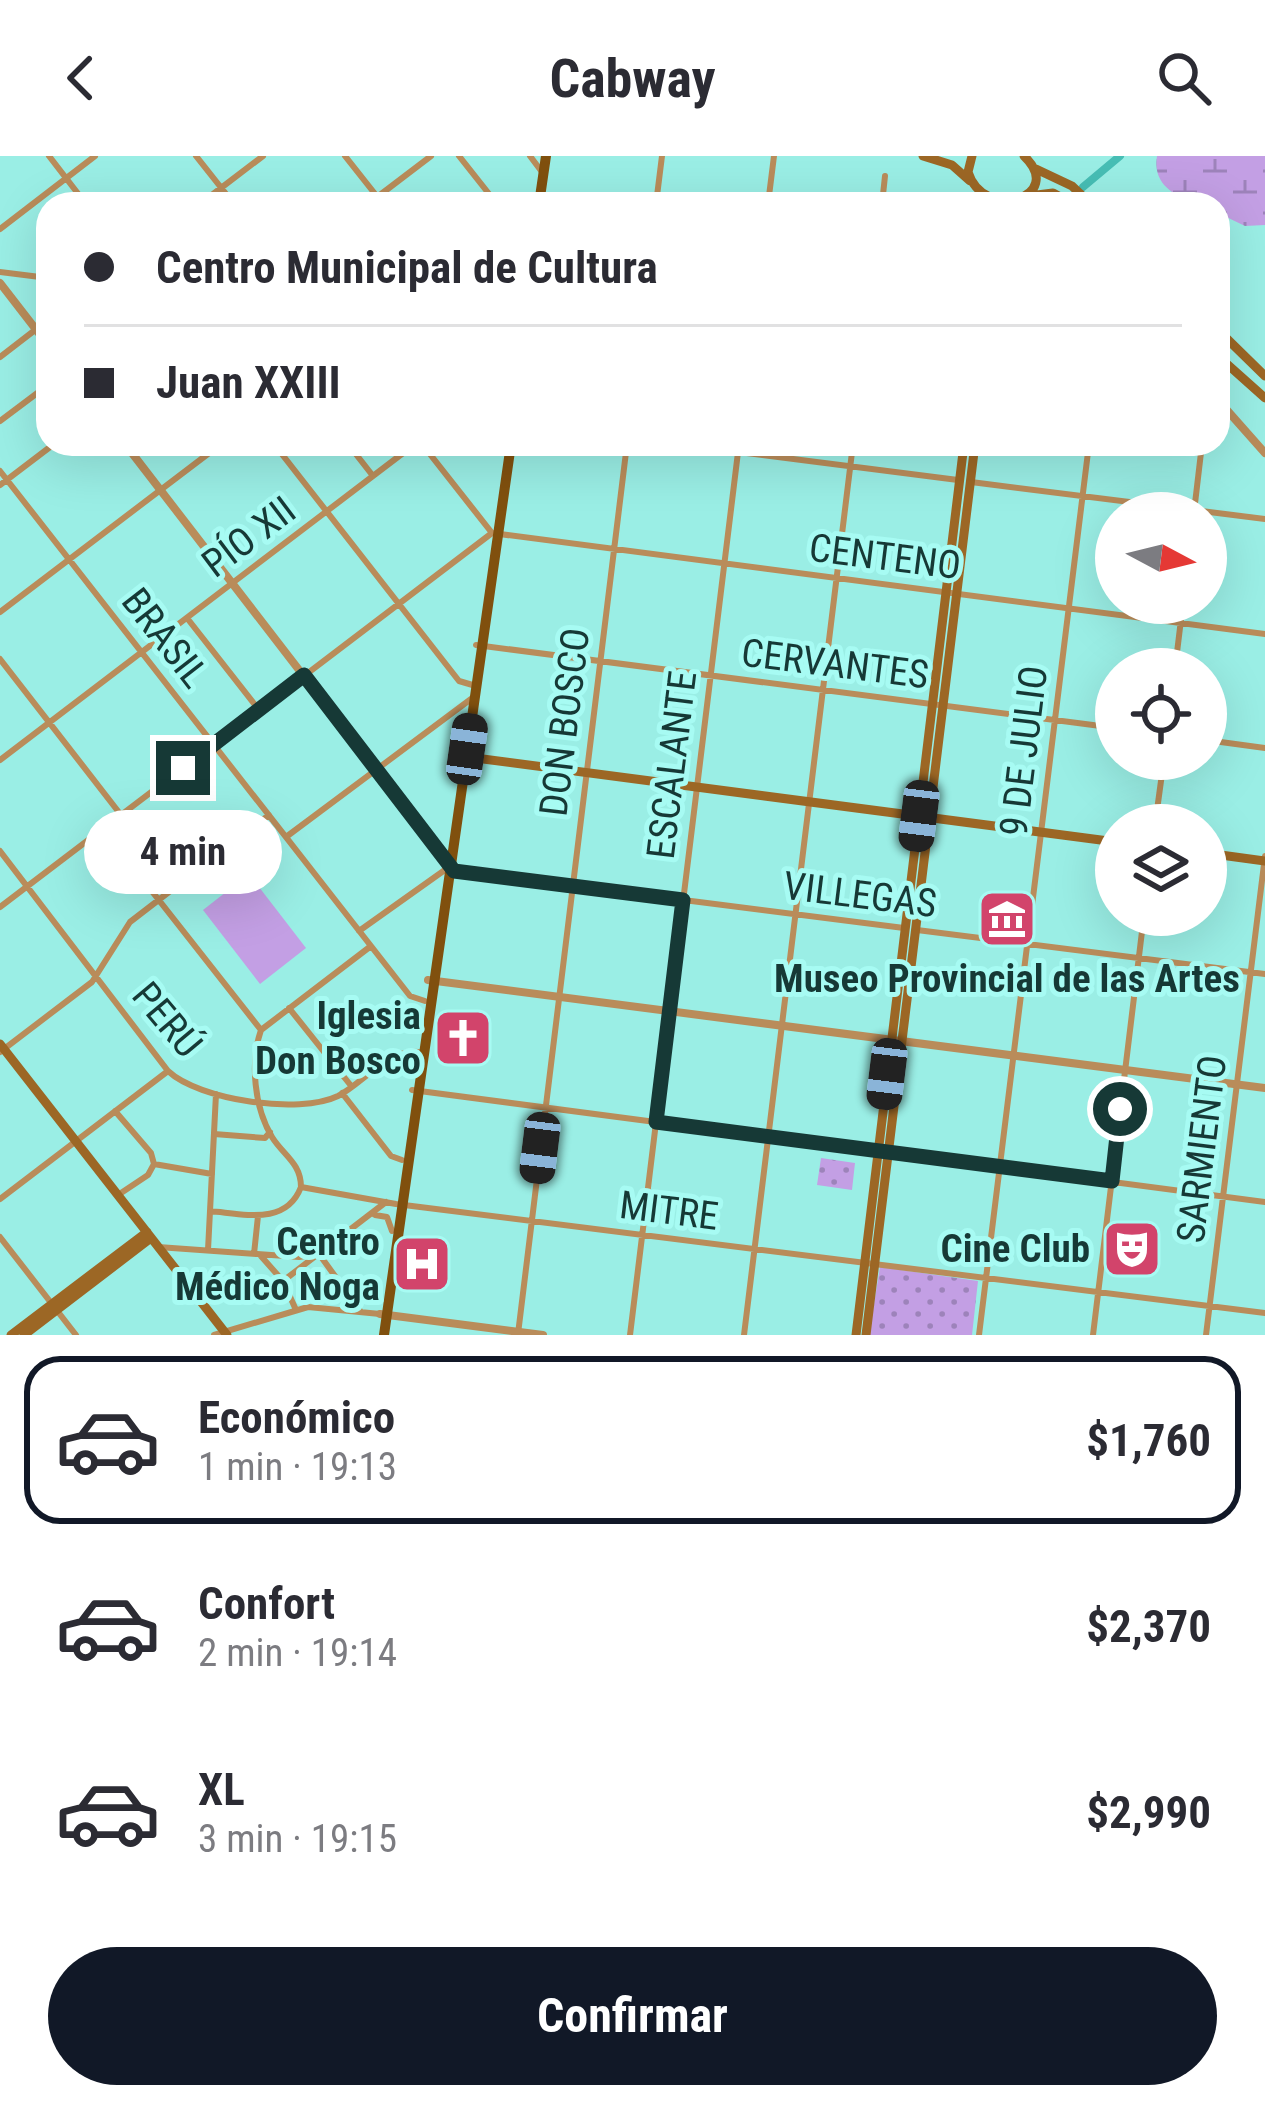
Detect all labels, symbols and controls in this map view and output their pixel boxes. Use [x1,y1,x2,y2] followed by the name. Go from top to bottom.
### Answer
[48,45,114,111] icon: back
[1151,45,1217,111] icon: search
[549,47,716,110] text: Cabway
[156,241,658,294] text: Centro Municipal de Cultura
[156,356,341,409] text: Juan XXIII
[193,487,305,587] street label: PÍO XII
[1095,492,1227,624] north arrow
[1095,492,1227,936] map controls
[807,525,963,589] street label: CENTENO
[112,579,218,697] street label: BRASIL
[531,625,599,819] street label: DON BOSCO
[739,630,931,698] street label: CERVANTES
[1095,648,1227,780] button: locate
[991,663,1057,839] street label: 9 DE JULIO
[638,668,706,862] street label: ESCALANTE
[444,711,490,787] car
[156,741,210,795] route end
[897,778,941,854] car
[1095,804,1227,936] button: layers
[84,810,282,894] callout: 4 min
[140,829,226,875] text: 4 min
[781,863,939,927] street label: VILLEGAS
[976,888,1038,950] museum icon: Museo Provincial de las Artes
[774,956,1240,1002] place label: Museo Provincial de las Artes
[123,973,211,1067] street label: PERÚ
[255,993,421,1084] place label: Iglesia Don Bosco
[432,1007,494,1069] church icon: Iglesia Don Bosco
[865,1036,909,1112] car
[1168,1052,1236,1246] street label: SARMIENTO
[1093,1082,1147,1136] route start
[518,1110,562,1186] car
[617,1182,721,1240] street label: MITRE
[1101,1218,1163,1280] theatre icon: Cine Club
[175,1219,380,1310] place label: Centro Médico Noga
[941,1226,1090,1272] place label: Cine Club
[391,1233,453,1295] hospital icon: Centro Médico Noga
[54,1386,162,1494] icon: car
[198,1391,395,1444] text: Económico
[1086,1414,1211,1467] text: $1,760
[198,1444,397,1490] text: 1 min · 19:13
[54,1572,162,1680] icon: car
[198,1577,335,1630] text: Confort
[1086,1600,1211,1653] text: $2,370
[198,1630,397,1676] text: 2 min · 19:14
[54,1758,162,1866] icon: car
[198,1763,245,1816] text: XL
[1086,1786,1211,1839] text: $2,990
[198,1816,397,1862] text: 3 min · 19:15
[48,1947,1217,2085] button: Confirmar

